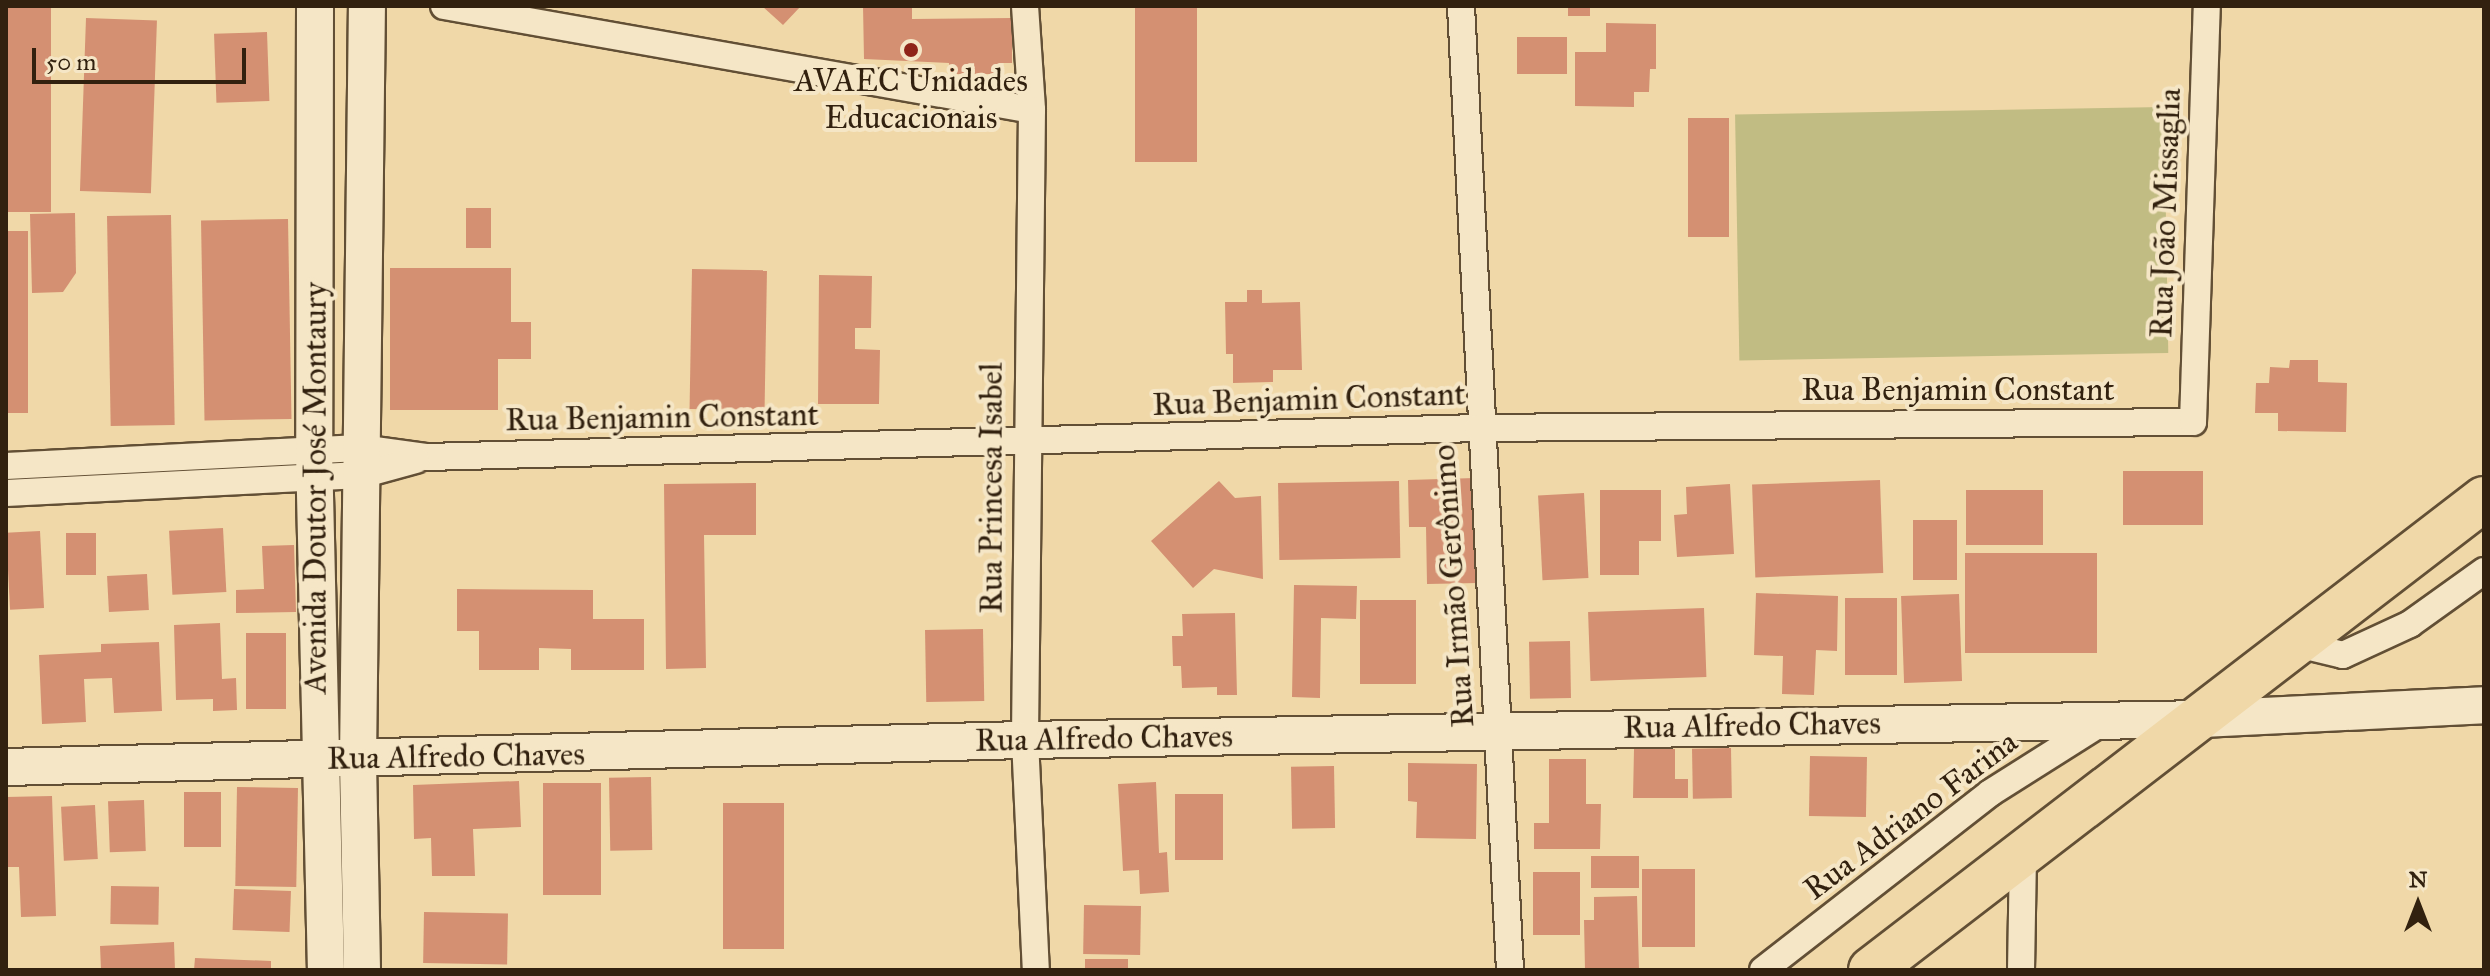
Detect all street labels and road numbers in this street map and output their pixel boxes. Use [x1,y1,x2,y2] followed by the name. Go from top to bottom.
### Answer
[2142,88,2190,338] street label: Rua João Missaglia
[297,282,335,694] street label: Avenida Doutor José Montaury
[973,363,1011,613] street label: Rua Princesa Isabel
[1801,371,2115,409] street label: Rua Benjamin Constant
[1152,375,1466,425] street label: Rua Benjamin Constant
[505,396,819,440] street label: Rua Benjamin Constant
[1425,443,1483,729] street label: Rua Irmão Gerônimo
[1623,705,1881,747] street label: Rua Alfredo Chaves
[975,718,1233,760] street label: Rua Alfredo Chaves
[1797,723,2025,909] street label: Rua Adriano Farina
[327,736,585,778] street label: Rua Alfredo Chaves

